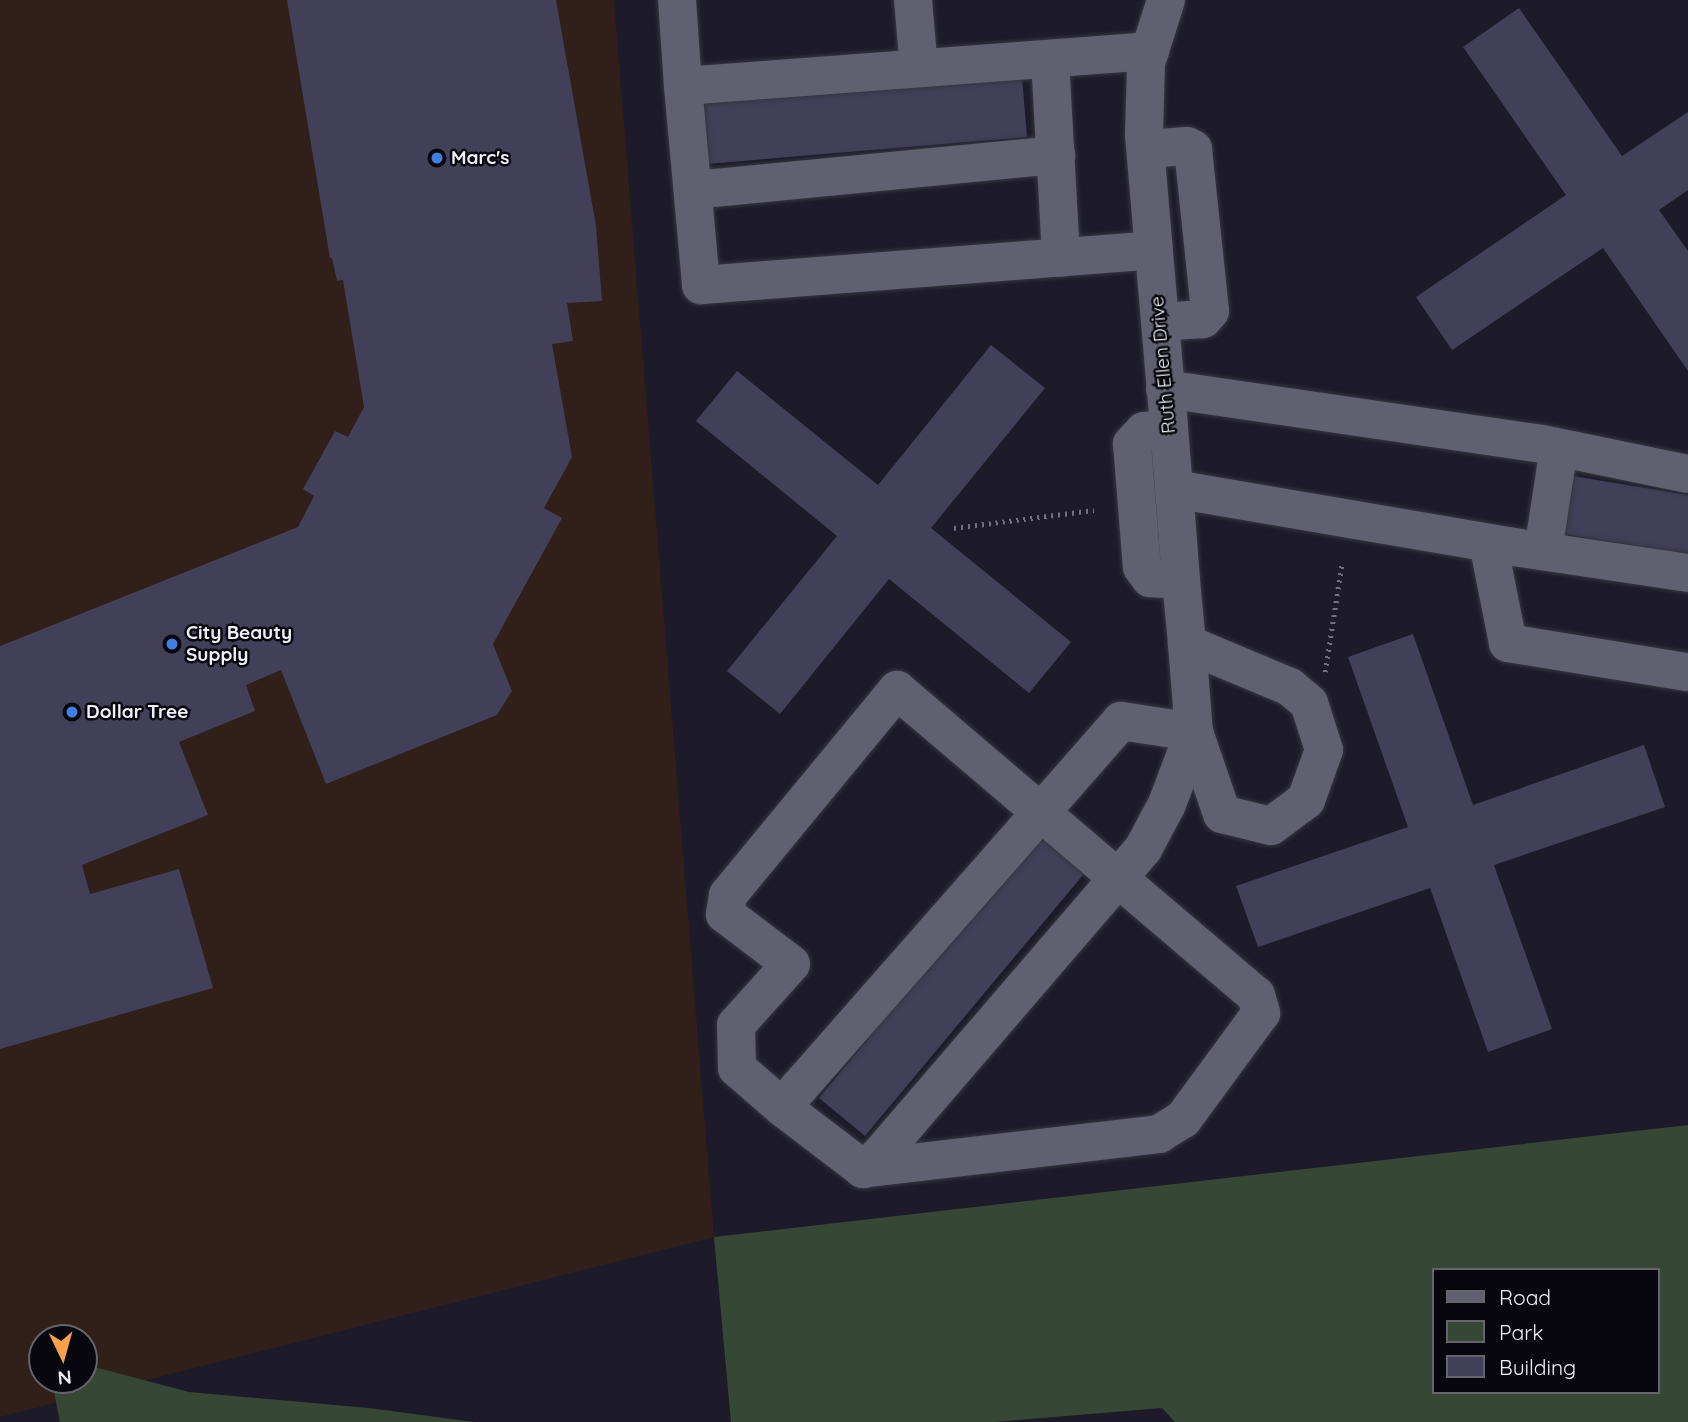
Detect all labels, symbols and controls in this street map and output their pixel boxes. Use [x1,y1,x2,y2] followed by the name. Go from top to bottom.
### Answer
[451,147,509,169] place label: Marc's
[429,150,445,166] marker: Marc's
[1146,295,1180,435] street label: Ruth Ellen Drive
[186,622,292,666] place label: City Beauty Supply
[164,636,180,652] marker: City Beauty Supply
[86,701,188,723] place label: Dollar Tree
[64,704,80,720] marker: Dollar Tree
[1432,1268,1660,1394] legend
[1499,1284,1551,1310] text: Road
[1499,1319,1543,1345] text: Park
[28,1324,98,1394] north arrow
[1499,1354,1576,1380] text: Building
[57,1365,73,1390] text: N

